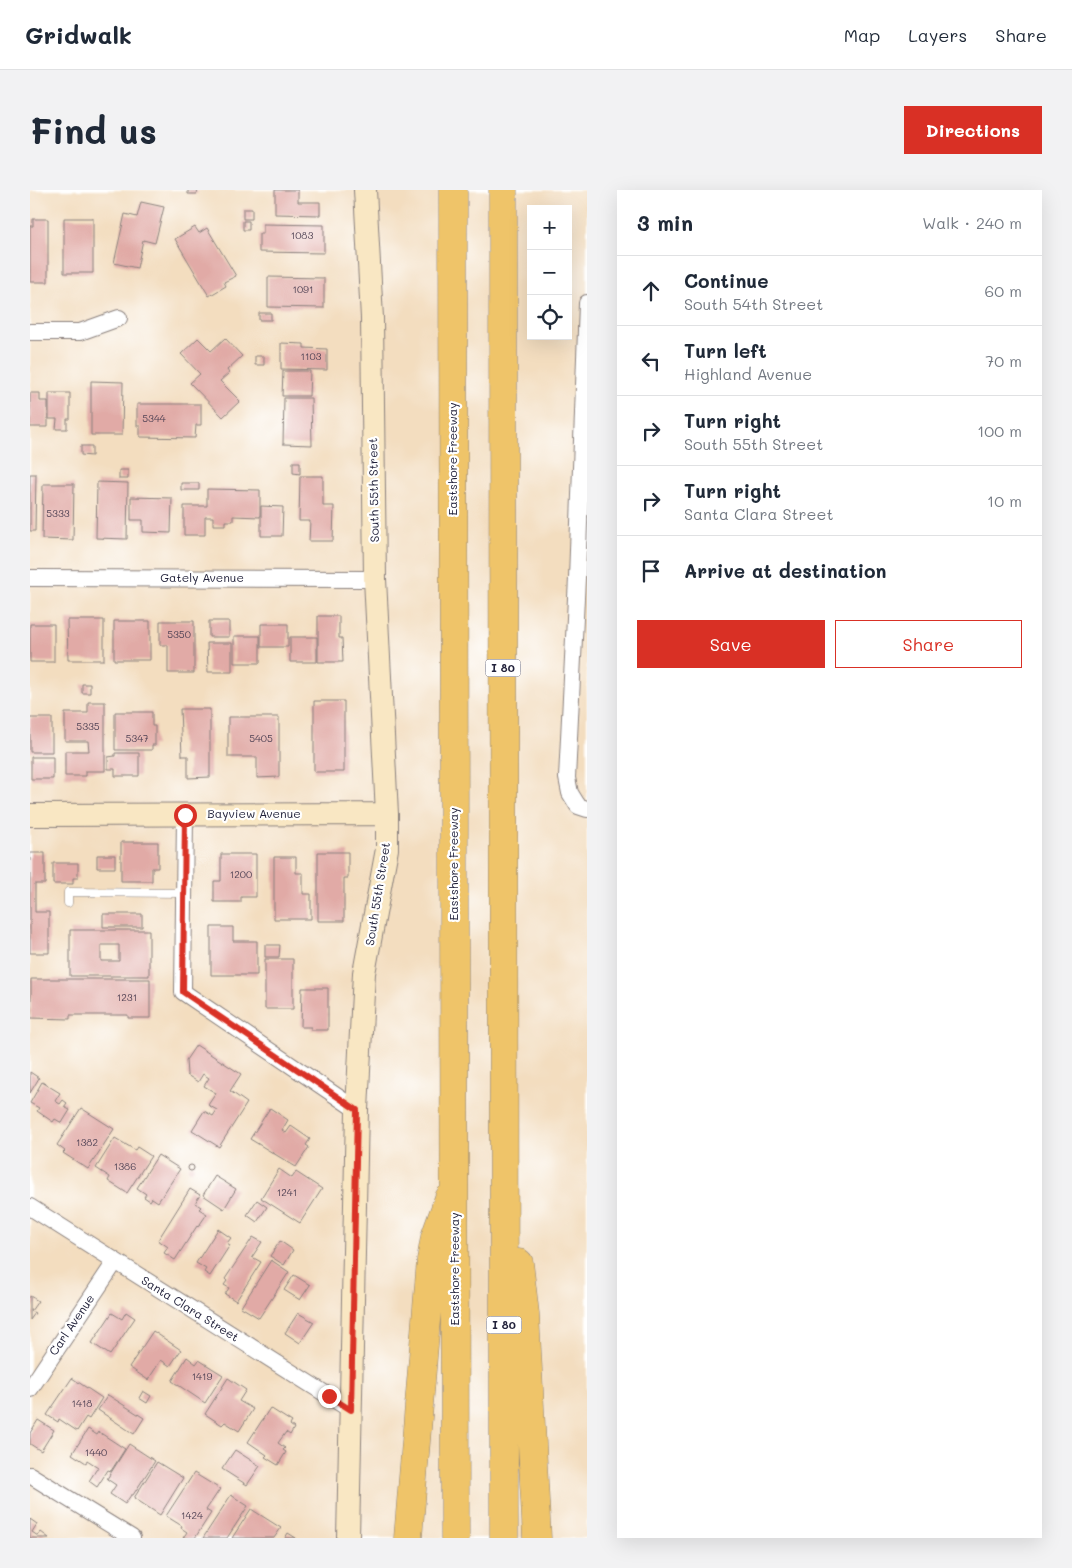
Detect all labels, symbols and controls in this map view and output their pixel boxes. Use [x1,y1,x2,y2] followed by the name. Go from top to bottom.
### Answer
[25,19,132,50] text: Gridwalk
[844,23,880,47] text: Map
[908,23,967,47] text: Layers
[995,23,1047,47] text: Share
[904,106,1042,154] button: Directions
[30,107,157,153] text: Find us
[527,205,572,340] map controls
[527,205,572,250] button: +
[637,209,693,236] text: 3 min
[922,212,1022,233] text: Walk · 240 m
[291,228,313,242] house number: 1083
[527,250,572,295] button: −
[684,268,769,293] text: Continue
[637,277,665,305] icon: ahead
[985,280,1022,301] text: 60 m
[292,282,314,296] house number: 1091
[684,293,823,314] text: South 54th Street
[527,295,572,340] button: locate
[684,338,767,363] text: Turn left
[637,347,665,375] icon: left
[301,349,322,363] house number: 1103
[985,350,1022,371] text: 70 m
[684,363,812,384] text: Highland Avenue
[444,402,460,516] street label: Eastshore Freeway
[684,408,781,433] text: Turn right
[142,411,166,425] house number: 5344
[637,417,665,445] icon: right
[977,420,1022,441] text: 100 m
[684,433,823,454] text: South 55th Street
[364,438,382,542] street label: South 55th Street
[684,478,781,503] text: Turn right
[637,487,665,515] icon: right
[987,490,1022,511] text: 10 m
[684,503,833,524] text: Santa Clara Street
[46,506,70,520] house number: 5333
[637,557,665,585] icon: arrive
[684,558,887,583] text: Arrive at destination
[160,569,244,585] street label: Gately Avenue
[637,620,825,668] button: Save
[835,620,1022,668] button: Share
[167,627,191,641] house number: 5350
[486,659,520,676] road number: I 80
[76,719,100,733] house number: 5335
[125,731,149,745] house number: 5347
[249,731,273,745] house number: 5405
[174,804,197,827] route start
[207,805,301,821] street label: Bayview Avenue
[445,807,461,921] street label: Eastshore Freeway
[361,841,393,947] street label: South 55th Street
[230,867,252,881] house number: 1200
[117,990,137,1004] house number: 1231
[76,1135,98,1149] house number: 1382
[114,1159,136,1173] house number: 1386
[277,1185,297,1199] house number: 1241
[446,1212,462,1326] street label: Eastshore Freeway
[139,1272,242,1345] street label: Santa Clara Street
[45,1291,98,1358] street label: Carl Avenue
[486,1316,522,1334] road number: I 80
[192,1369,212,1383] house number: 1419
[318,1385,341,1408] route end
[72,1396,92,1410] house number: 1418
[85,1445,107,1459] house number: 1440
[181,1508,203,1522] house number: 1424

